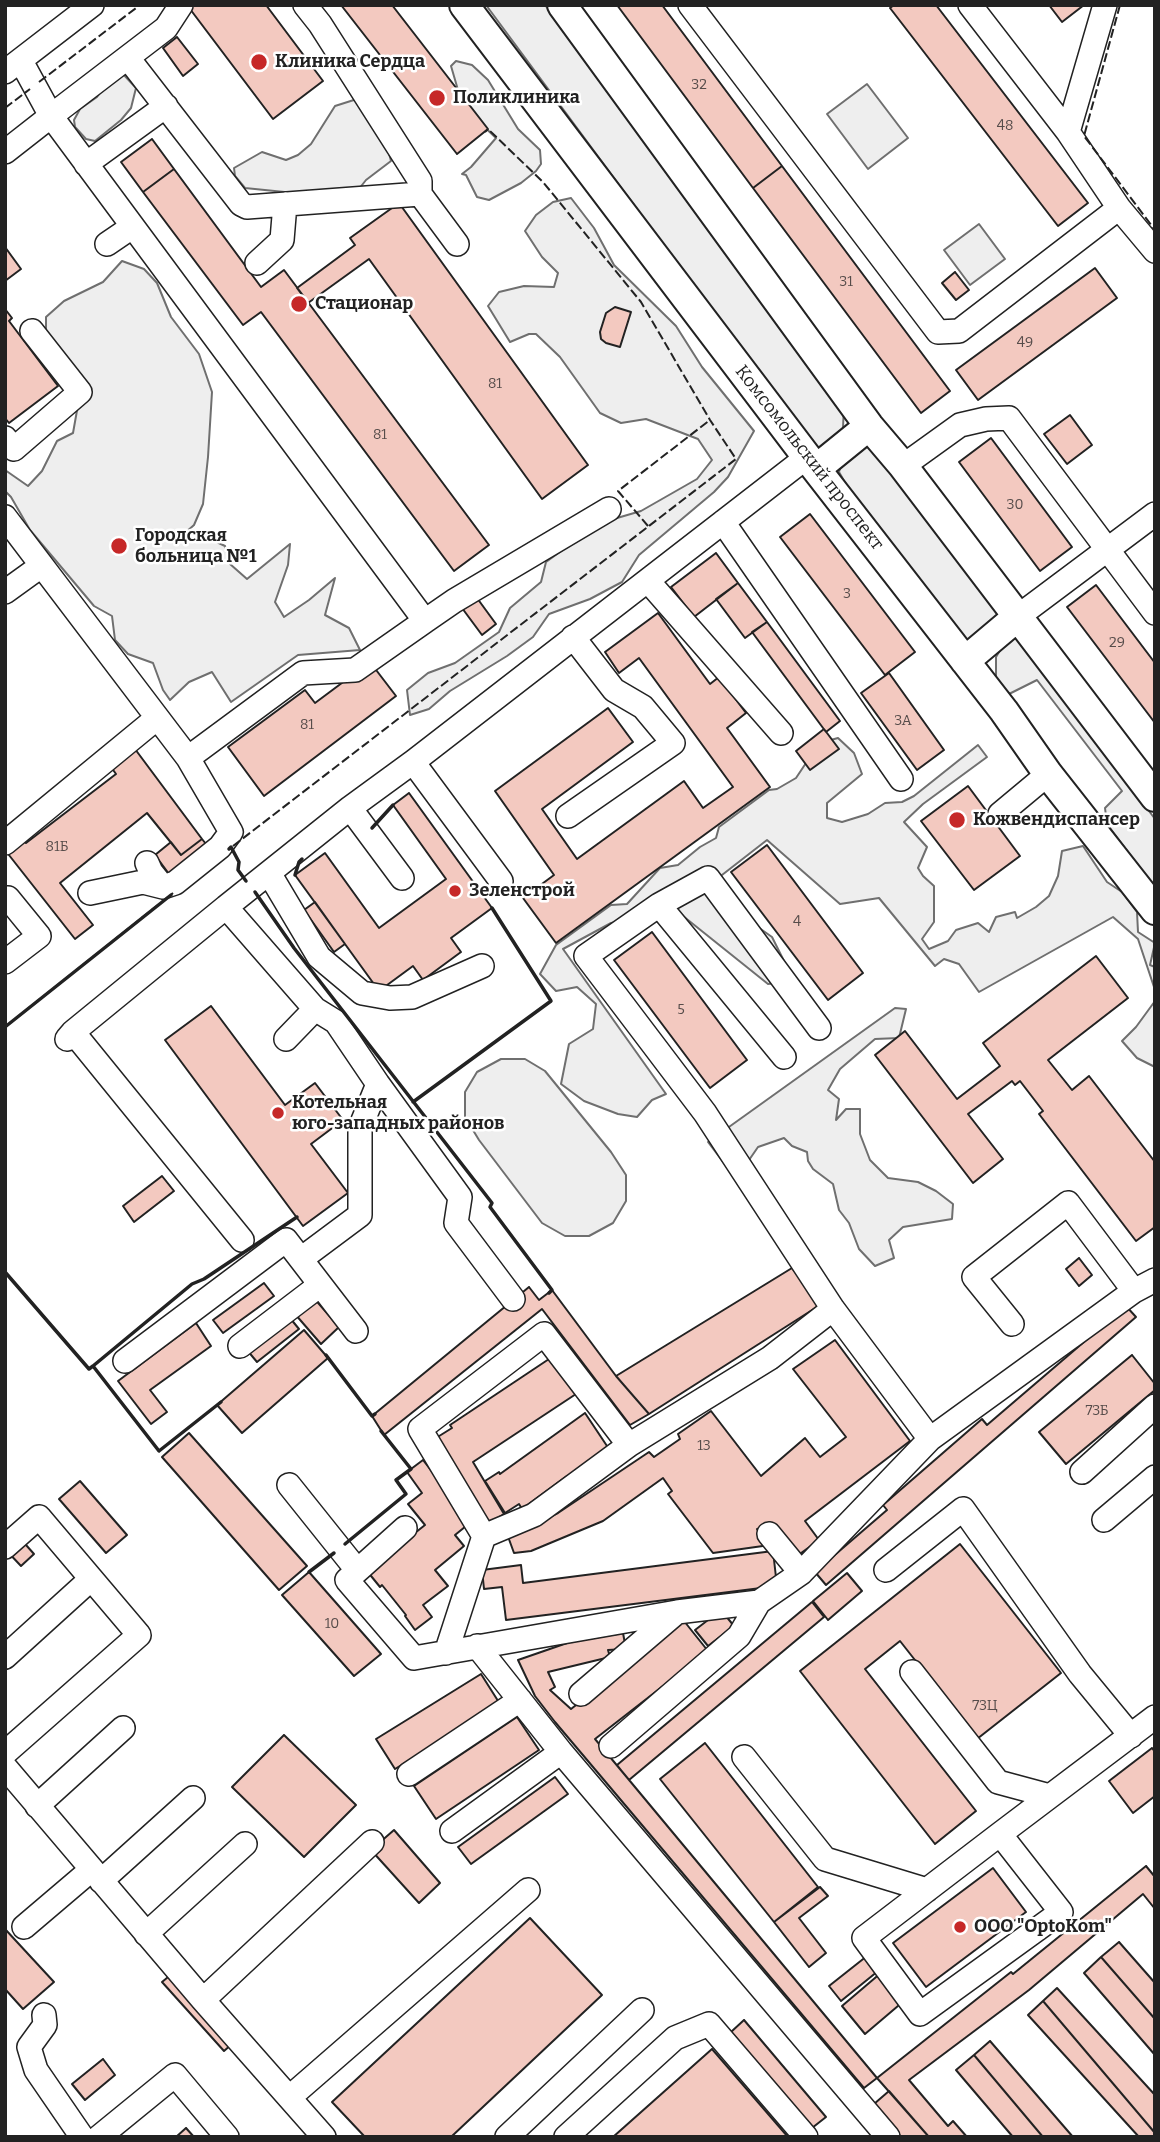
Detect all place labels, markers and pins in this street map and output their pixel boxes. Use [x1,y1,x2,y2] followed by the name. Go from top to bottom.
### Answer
[275,51,425,73] place label: Клиника Сердца
[249,52,269,72] marker: Клиника Сердца
[453,87,580,109] place label: Поликлиника
[427,88,447,108] marker: Поликлиника
[315,293,413,315] place label: Стационар
[289,294,309,314] marker: Стационар
[135,525,257,568] place label: Городская больница №1
[109,536,129,556] marker: Городская больница №1
[973,809,1140,831] place label: Кожвендиспансер
[947,810,967,830] marker: Кожвендиспансер
[469,880,575,902] place label: Зеленстрой
[447,883,463,899] marker: Зеленстрой
[292,1092,505,1134] place label: Котельная юго-западных районов
[270,1105,286,1121] marker: Котельная юго-западных районов
[974,1916,1112,1938] place label: OOO "OptoKom"
[952,1919,968,1935] marker: OOO "OptoKom"

